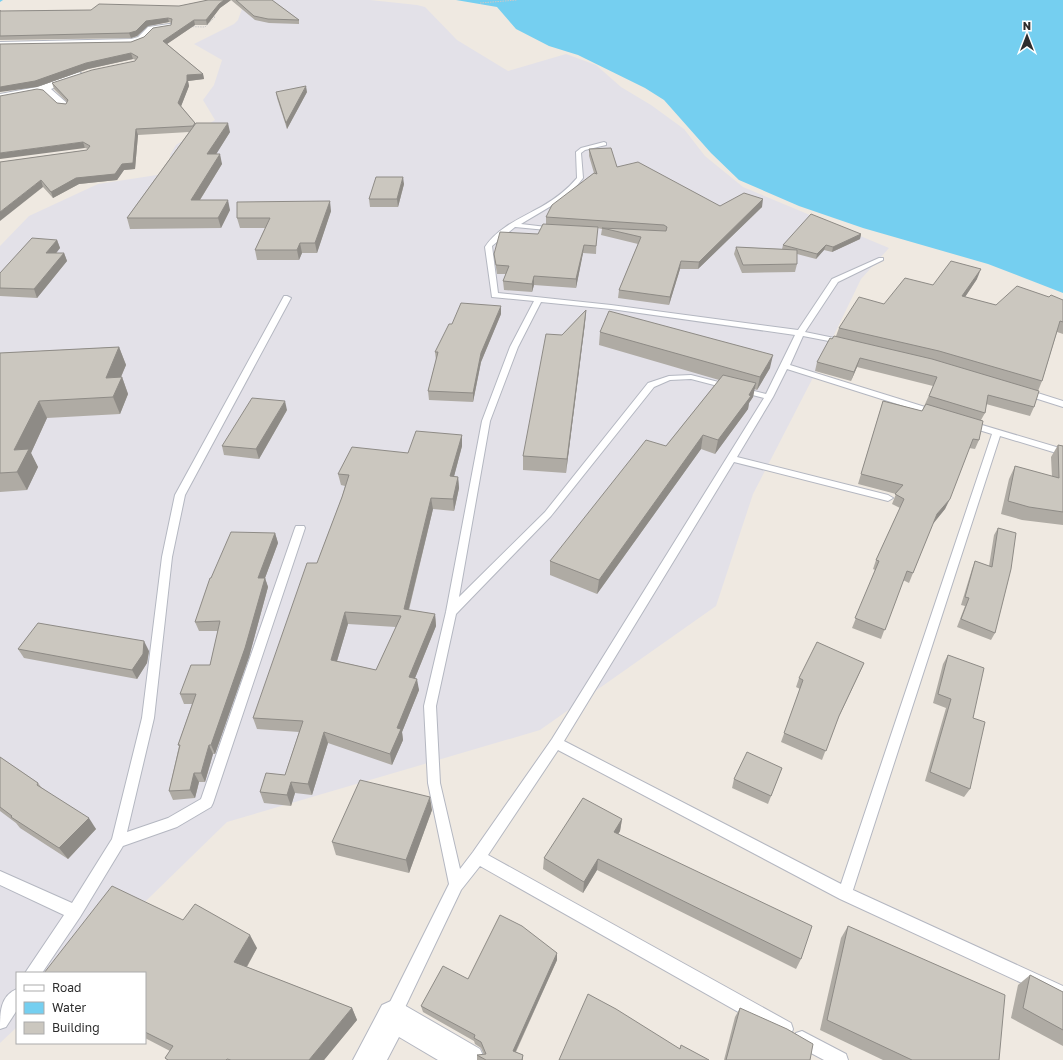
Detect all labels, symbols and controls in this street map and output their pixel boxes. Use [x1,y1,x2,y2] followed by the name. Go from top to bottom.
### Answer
[1007,16,1047,56] north arrow
[1023,19,1031,32] text: N
[16,972,146,1044] legend
[52,980,81,995] text: Road
[52,1000,86,1015] text: Water
[52,1020,100,1035] text: Building

